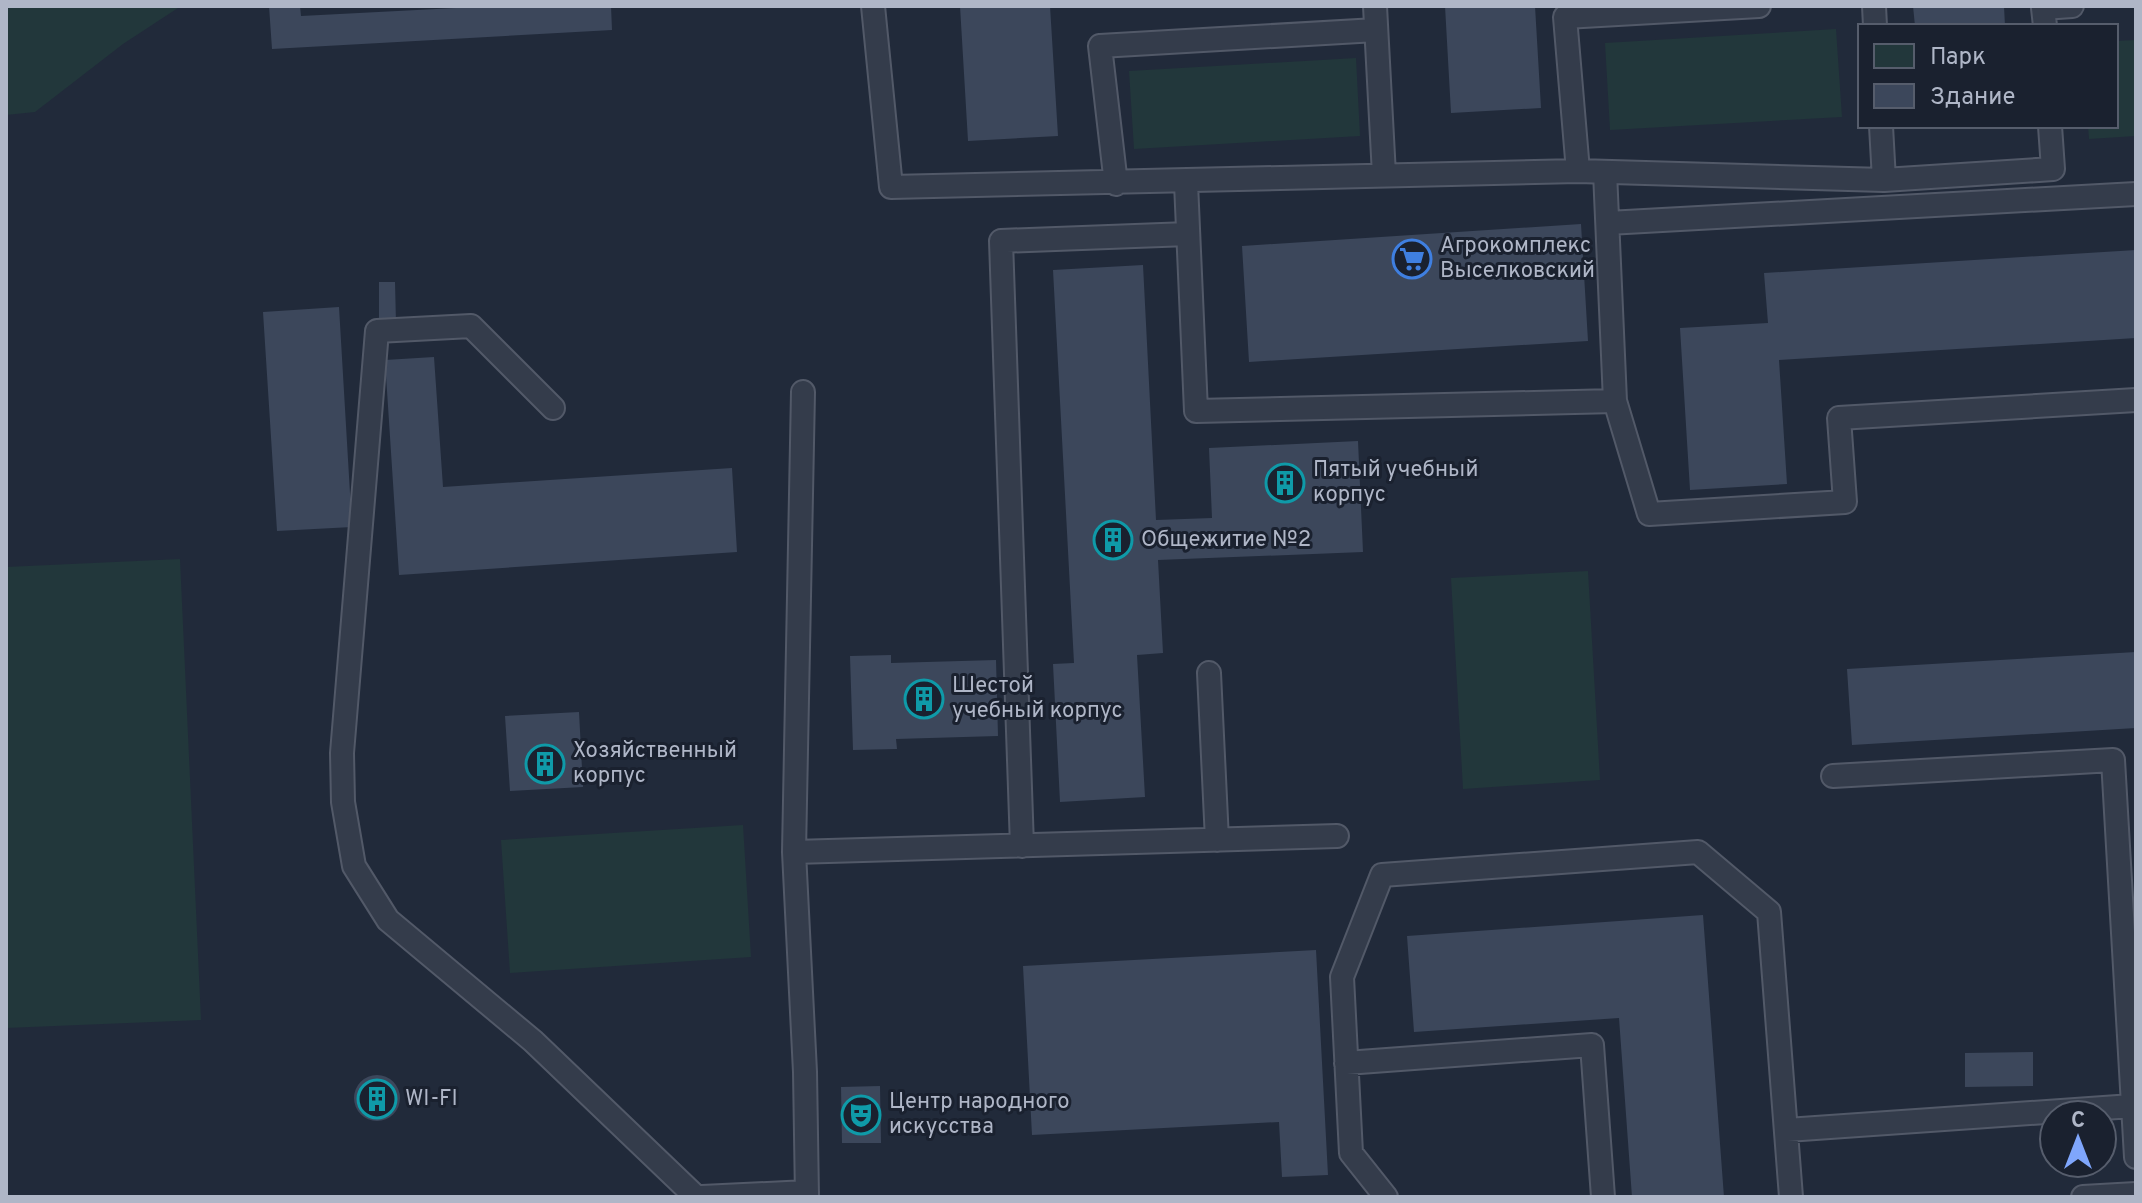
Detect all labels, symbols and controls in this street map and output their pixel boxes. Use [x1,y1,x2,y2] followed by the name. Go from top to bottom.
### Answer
[1858,24,2118,128] legend
[1930,43,1986,73] text: Парк
[1930,83,2016,113] text: Здание
[1440,233,1595,285] place label: Агрокомплекс Выселковский
[1391,238,1433,280] supermarket icon: Агрокомплекс Выселковский
[1313,457,1478,509] place label: Пятый учебный корпус
[1264,462,1306,504] building icon: Пятый учебный корпус
[1092,519,1134,561] building icon: Общежитие №2
[1141,527,1311,554] place label: Общежитие №2
[952,673,1123,725] place label: Шестой учебный корпус
[903,678,945,720] building icon: Шестой учебный корпус
[573,738,737,790] place label: Хозяйственный корпус
[524,743,566,785] building icon: Хозяйственный корпус
[356,1078,398,1120] building icon: WI-FI
[405,1086,458,1113] place label: WI-FI
[889,1089,1070,1141] place label: Центр народного искусства
[840,1094,882,1136] theatre icon: Центр народного искусства
[2038,1099,2118,1179] north arrow
[2071,1108,2085,1135] text: С

